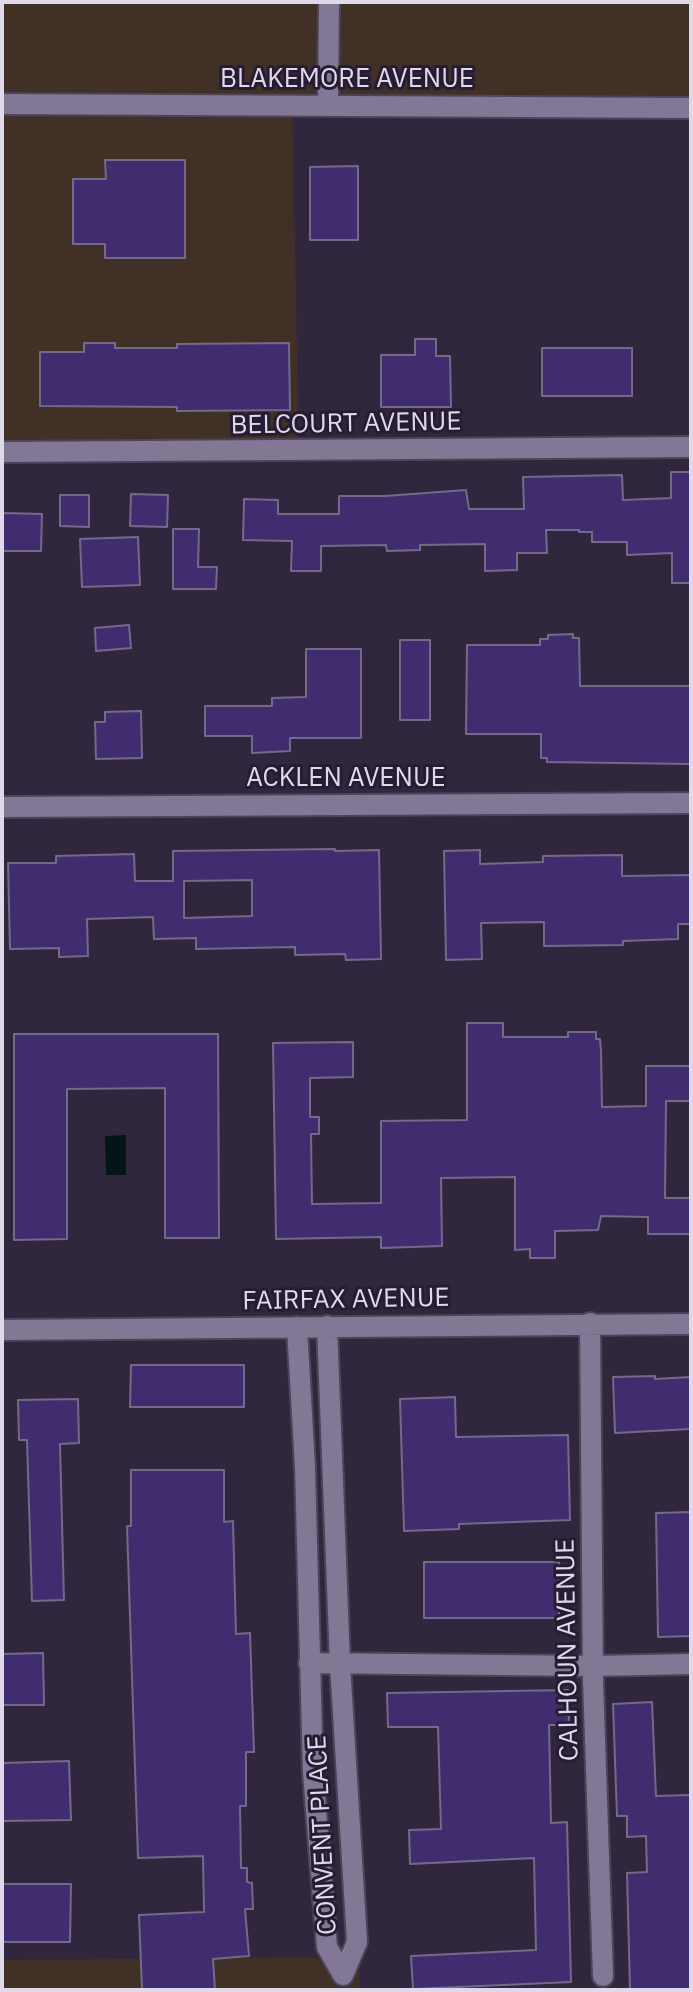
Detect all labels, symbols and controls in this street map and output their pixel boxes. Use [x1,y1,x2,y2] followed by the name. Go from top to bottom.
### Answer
[220,63,474,95] street label: BLAKEMORE AVENUE
[230,406,462,442] street label: BELCOURT AVENUE
[246,762,446,794] street label: ACKLEN AVENUE
[242,1283,450,1317] street label: FAIRFAX AVENUE
[550,1538,586,1762] street label: CALHOUN AVENUE
[302,1734,344,1936] street label: CONVENT PLACE

